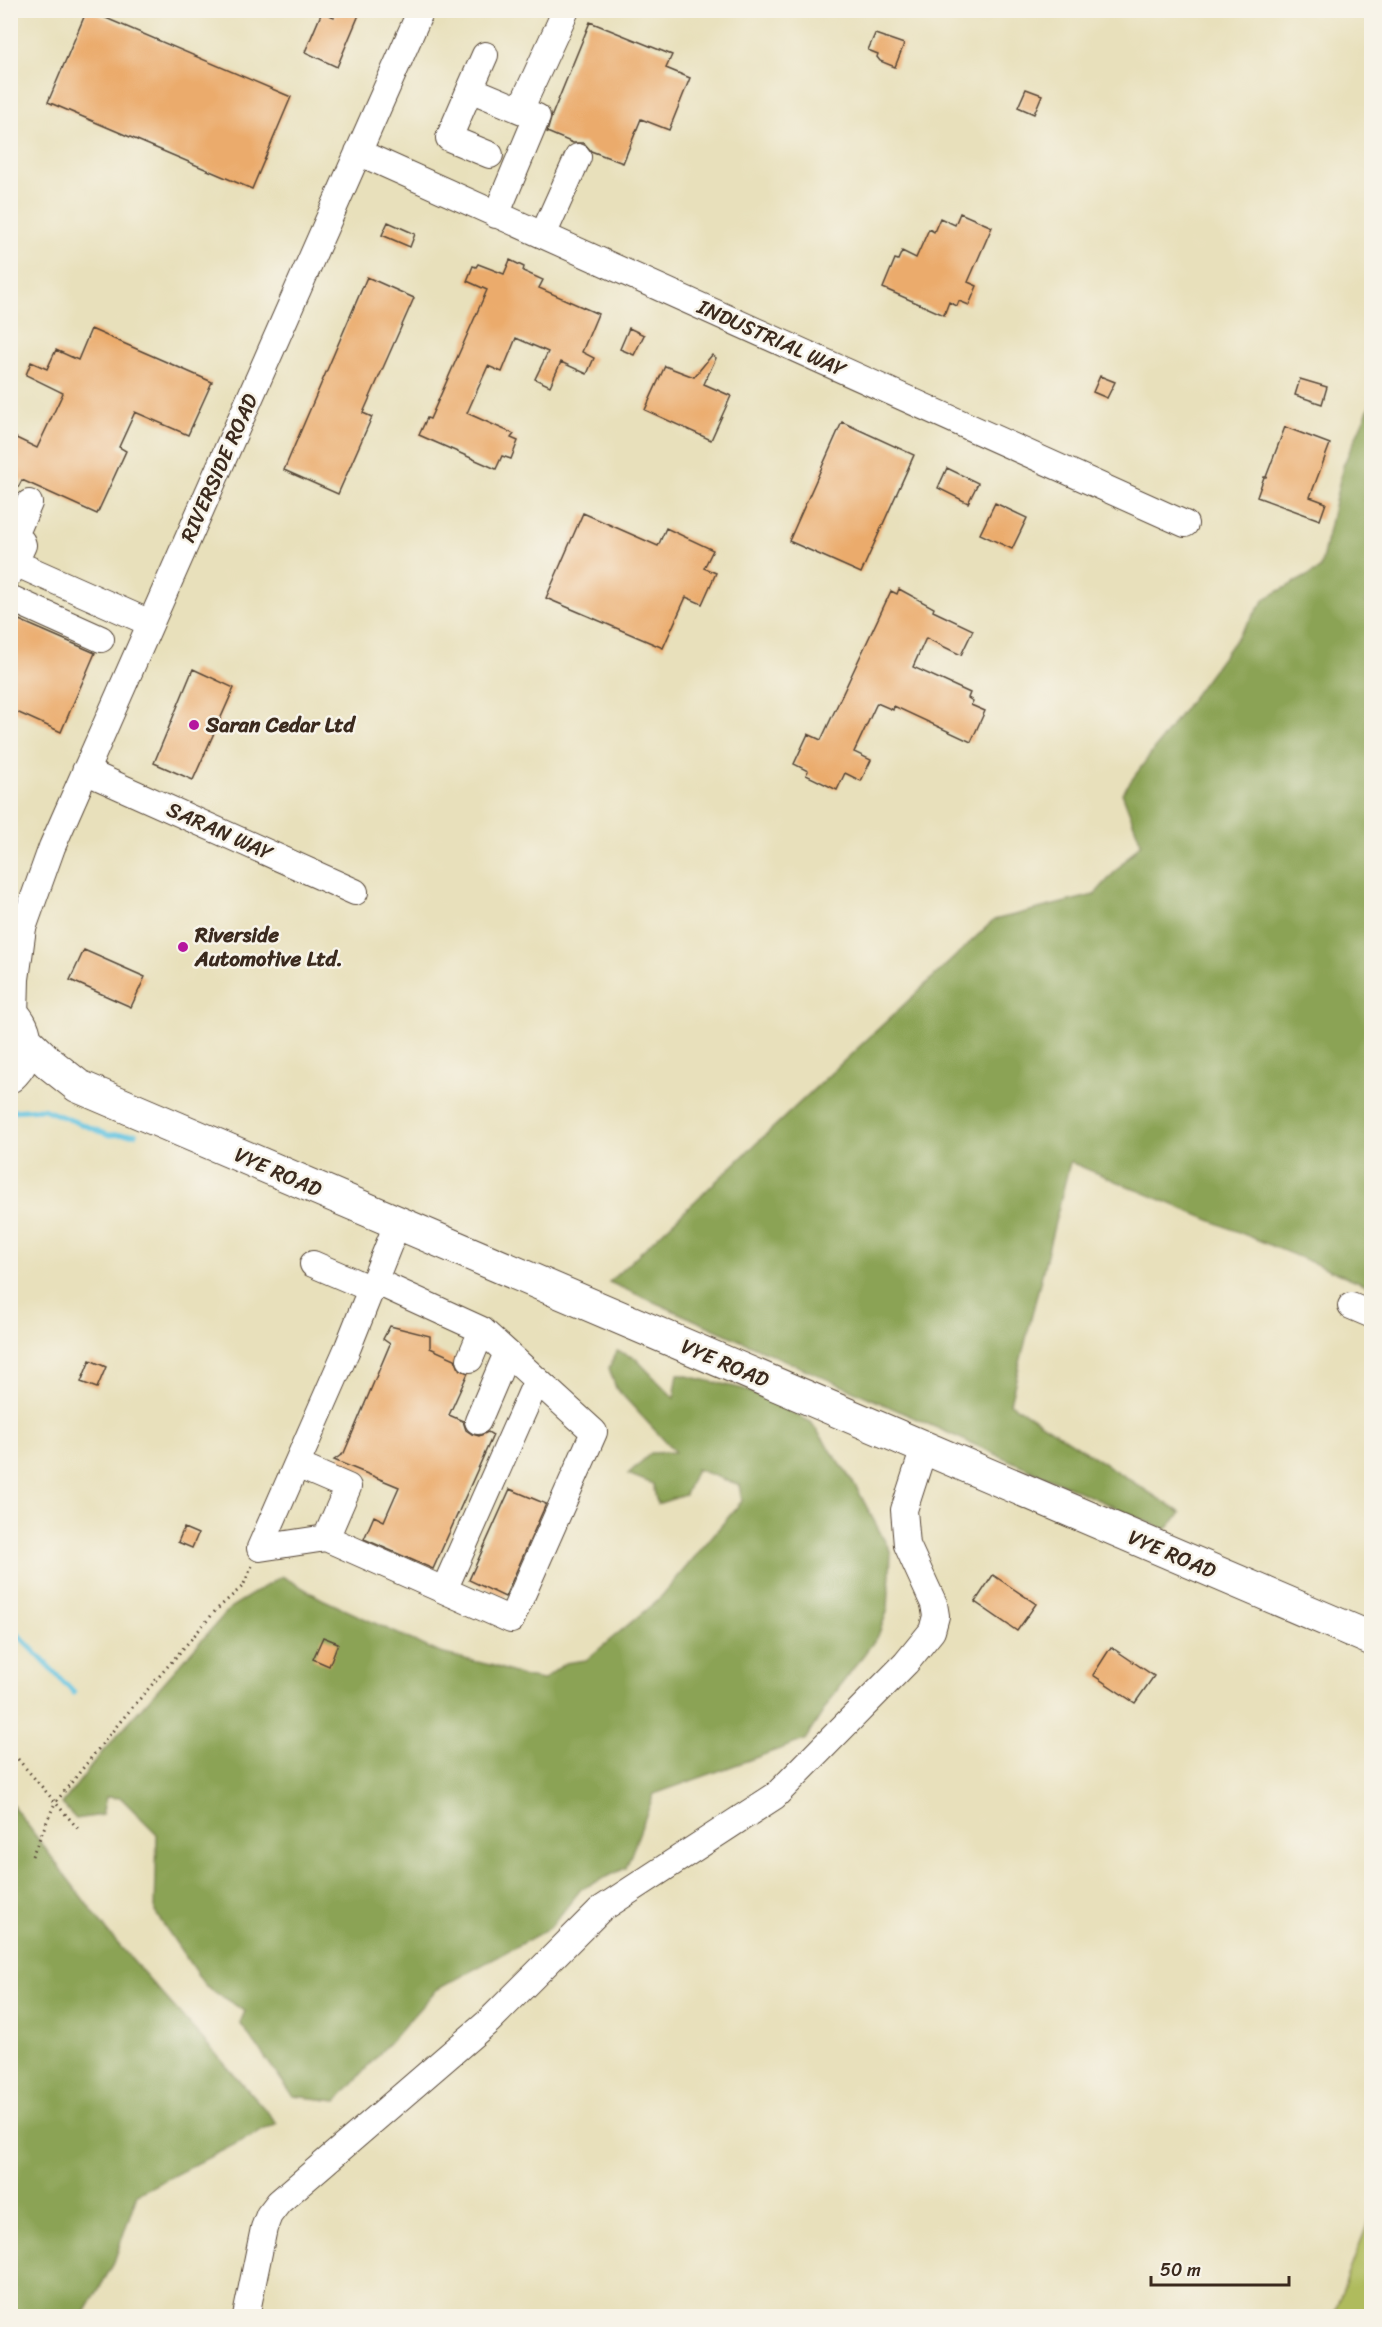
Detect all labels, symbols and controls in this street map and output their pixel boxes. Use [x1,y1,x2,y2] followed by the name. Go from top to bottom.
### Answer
[690,288,854,388] street label: INDUSTRIAL WAY
[169,387,269,549] street label: RIVERSIDE ROAD
[205,706,356,744] place label: Saran Cedar Ltd
[187,718,201,732] marker: Saran Cedar Ltd
[160,791,281,872] street label: SARAN WAY
[194,916,343,978] place label: Riverside Automotive Ltd.
[176,940,190,954] marker: Riverside Automotive Ltd.
[228,1136,328,1208] street label: VYE ROAD
[675,1327,775,1399] street label: VYE ROAD
[1122,1518,1222,1590] street label: VYE ROAD
[1151,2249,1289,2287] scale bar
[1160,2254,1201,2286] text: 50 m

